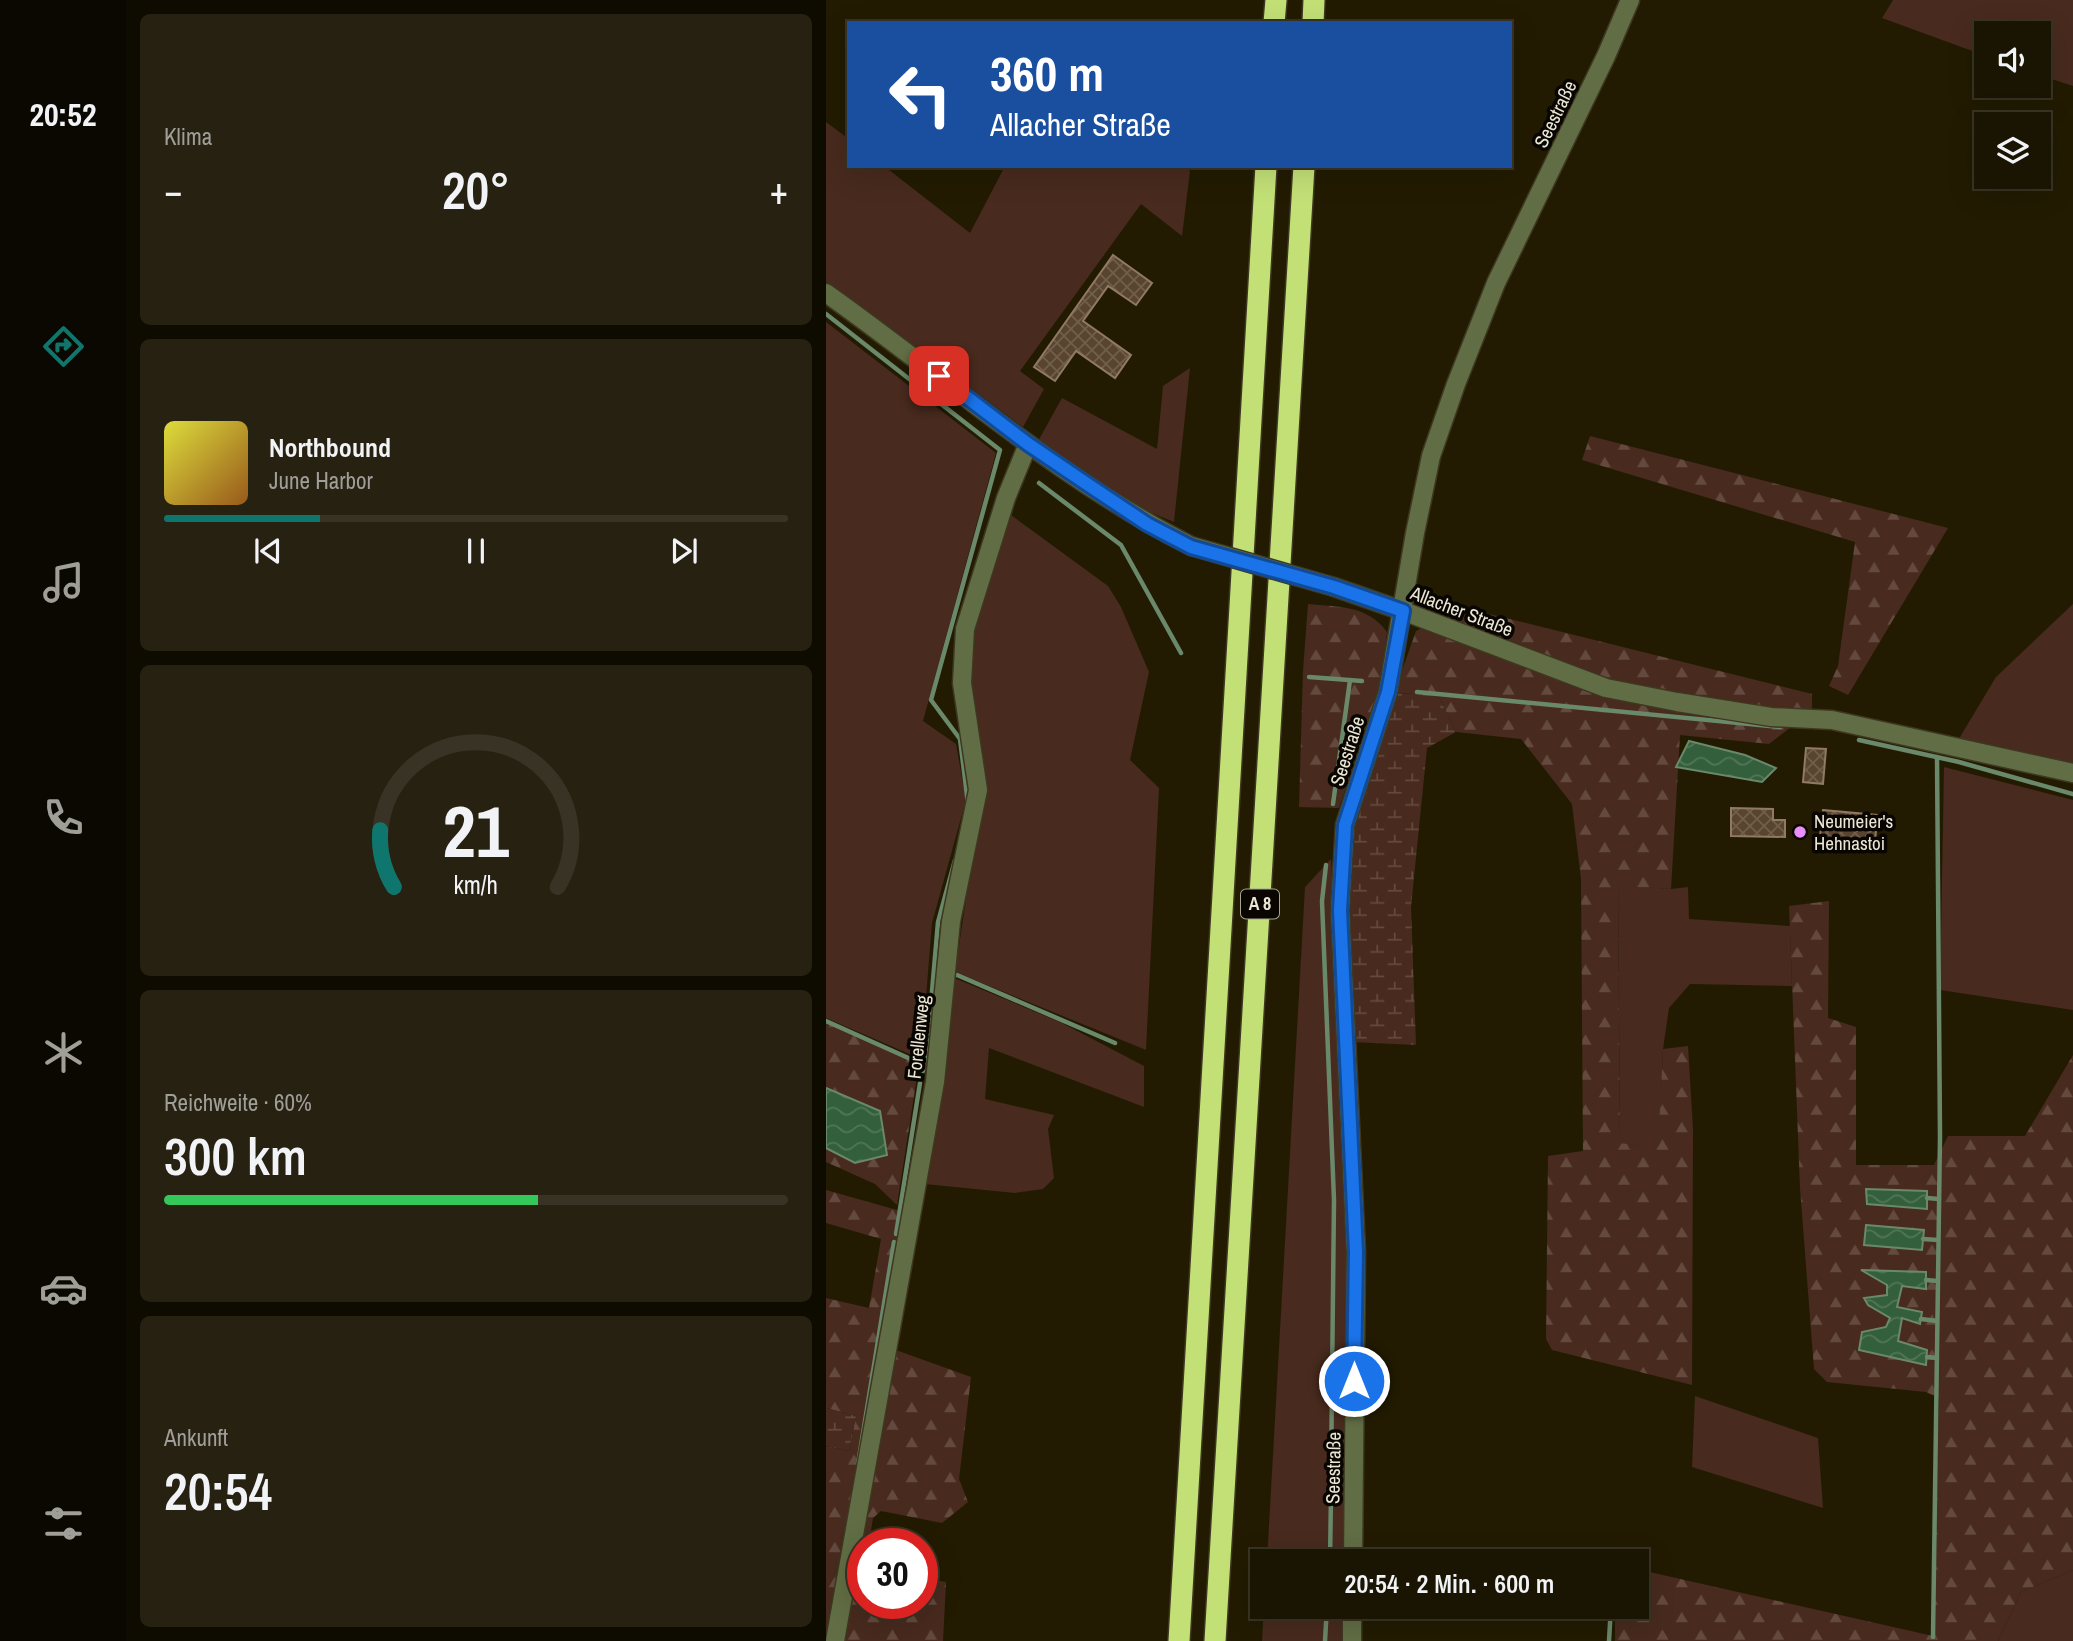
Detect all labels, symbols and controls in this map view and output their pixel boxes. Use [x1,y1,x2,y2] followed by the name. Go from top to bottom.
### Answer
[1974,21,2051,189] map controls
[1974,21,2051,98] button: sound
[990,40,1104,106] text: 360 m
[875,49,966,140] icon: left
[1528,76,1582,152] street label: Seestraße
[29,93,97,136] text: 20:52
[990,103,1171,146] text: Allacher Straße
[1974,112,2051,189] button: layers
[164,121,212,152] text: Klima
[442,155,510,225] text: 20°
[164,165,182,216] text: −
[770,165,788,216] text: +
[39,322,88,371] icon: directions
[909,346,969,406] pin
[920,357,958,395] icon: arrive
[269,430,391,465] text: Northbound
[269,465,373,496] text: June Harbor
[249,532,287,570] icon: previous
[457,532,495,570] icon: pause
[665,532,703,570] icon: next
[39,558,88,607] icon: music
[1406,579,1517,642] street label: Allacher Straße
[1324,713,1370,789] street label: Seestraße
[443,782,510,880] text: 21
[39,793,88,842] icon: phone
[1814,808,1893,856] place label: Neumeier's Hehnastoi
[1792,824,1808,840] marker: Neumeier's Hehnastoi
[454,867,498,901] text: km/h
[1241,890,1279,918] road number: A 8
[901,993,935,1080] street label: Forellenweg
[39,1028,88,1077] icon: climate
[164,1087,312,1118] text: Reichweite · 60%
[164,1121,307,1191] text: 300 km
[39,1264,88,1313] icon: car
[1317,1344,1391,1418] position arrow
[164,1422,228,1453] text: Ankunft
[1319,1432,1347,1504] street label: Seestraße
[164,1456,272,1526] text: 20:54
[39,1499,88,1548] icon: filters
[847,1528,938,1619] speed limit sign: 30
[1345,1566,1554,1601] text: 20:54 · 2 Min. · 600 m

